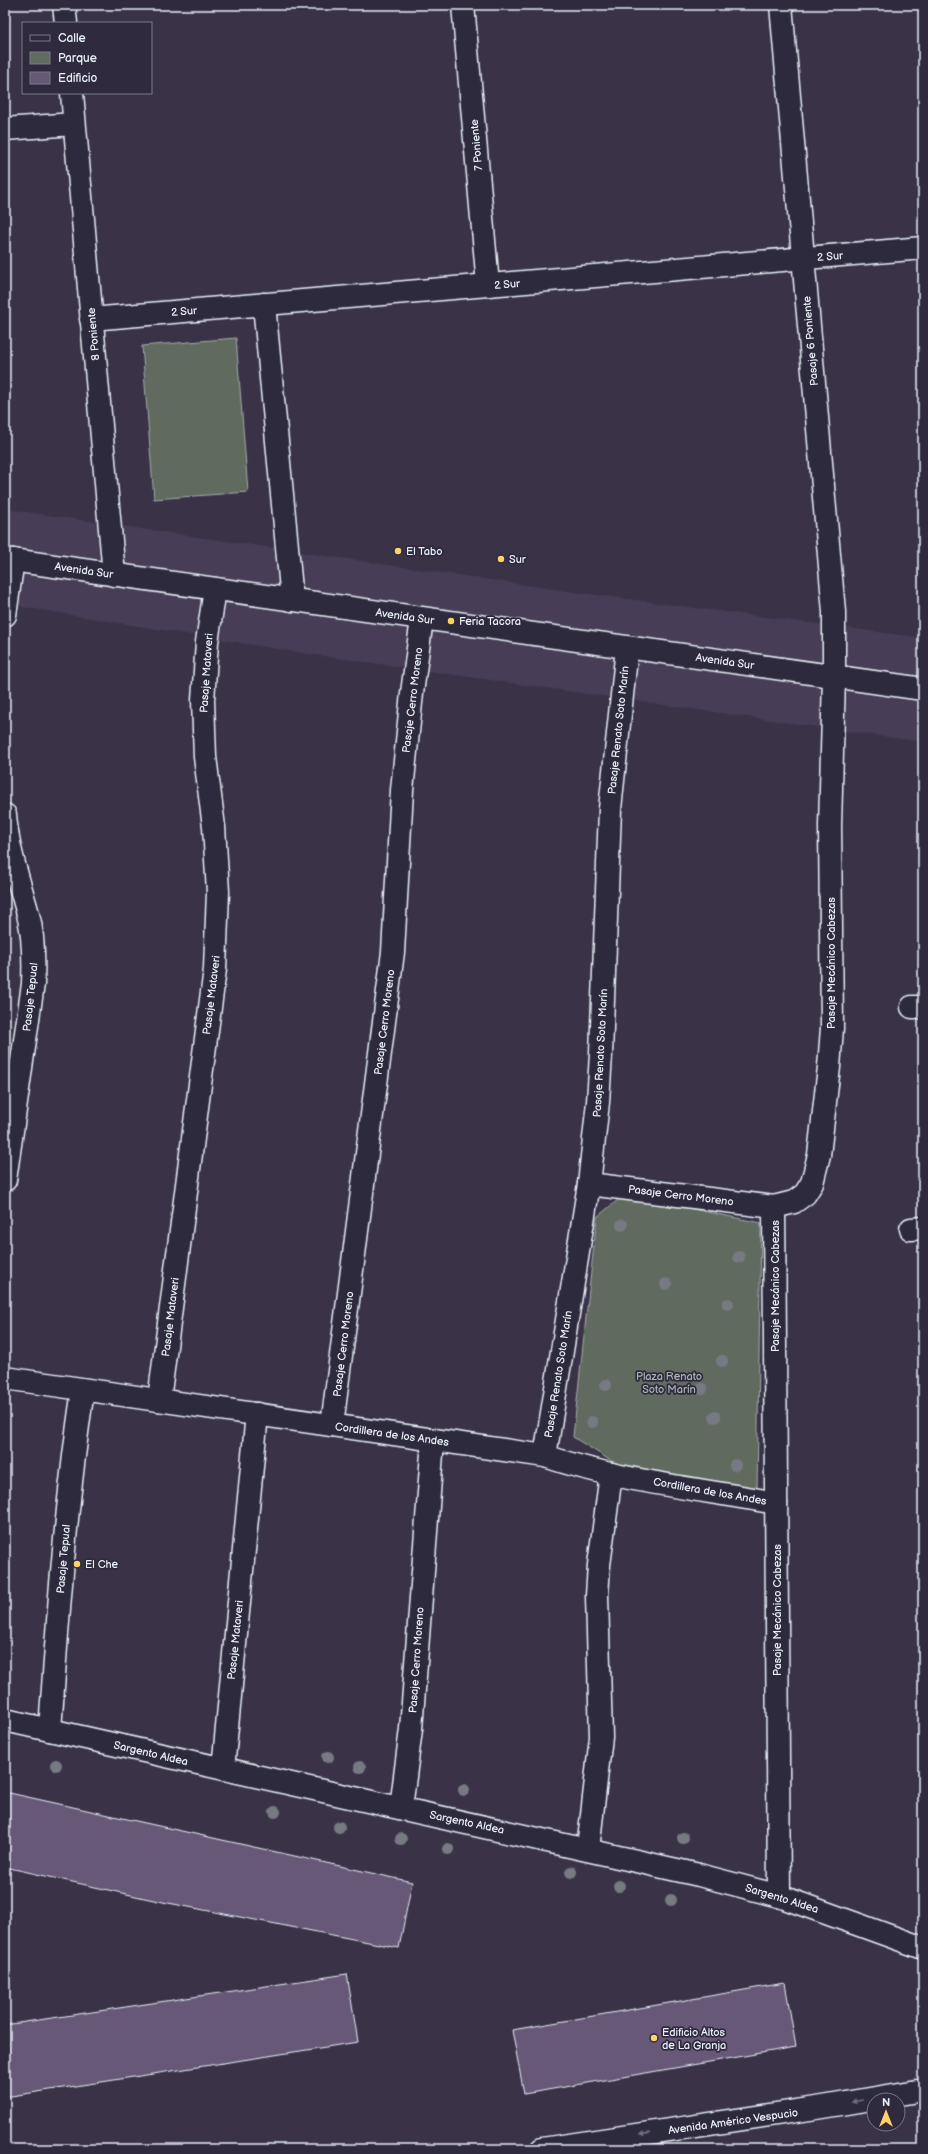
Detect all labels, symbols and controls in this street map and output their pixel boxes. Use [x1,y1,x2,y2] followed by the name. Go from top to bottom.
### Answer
[22,22,152,94] legend
[58,31,86,46] text: Calle
[58,51,97,66] text: Parque
[58,71,98,86] text: Edificio
[468,118,485,171] street label: 7 Poniente
[817,249,844,264] street label: 2 Sur
[494,277,522,292] street label: 2 Sur
[800,295,821,386] street label: Pasaje 6 Poniente
[171,304,199,319] street label: 2 Sur
[85,306,102,361] street label: 8 Poniente
[406,545,442,558] place label: El Tabo
[393,546,403,556] marker: El Tabo
[509,553,527,566] place label: Sur
[496,554,506,564] marker: Sur
[54,560,115,581] street label: Avenida Sur
[375,606,436,627] street label: Avenida Sur
[459,615,521,628] place label: Feria Tacora
[446,616,456,626] marker: Feria Tacora
[197,633,216,713] street label: Pasaje Mataveri
[400,647,425,754] street label: Pasaje Cerro Moreno
[695,651,756,672] street label: Avenida Sur
[605,665,632,795] street label: Pasaje Renato Soto Marín
[825,896,838,1029] street label: Pasaje Mecánico Cabezas
[200,955,223,1035] street label: Pasaje Mataveri
[20,962,41,1032] street label: Pasaje Tepual
[372,969,397,1076] street label: Pasaje Cerro Moreno
[591,988,610,1118] street label: Pasaje Renato Soto Marín
[627,1183,734,1208] street label: Pasaje Cerro Moreno
[769,1219,782,1352] street label: Pasaje Mecánico Cabezas
[159,1277,182,1357] street label: Pasaje Mataveri
[331,1291,356,1398] street label: Pasaje Cerro Moreno
[542,1309,575,1439] street label: Pasaje Renato Soto Marín
[636,1370,702,1396] park label: Plaza Renato Soto Marín
[334,1420,450,1449] street label: Cordillera de los Andes
[652,1475,768,1508] street label: Cordillera de los Andes
[54,1524,73,1594] street label: Pasaje Tepual
[771,1543,784,1676] street label: Pasaje Mecánico Cabezas
[85,1558,119,1571] place label: El Che
[72,1559,82,1569] marker: El Che
[225,1600,246,1680] street label: Pasaje Mataveri
[406,1607,427,1713] street label: Pasaje Cerro Moreno
[112,1739,189,1768] street label: Sargento Aldea
[428,1808,505,1837] street label: Sargento Aldea
[744,1881,820,1916] street label: Sargento Aldea
[662,2026,726,2052] place label: Edificio Altos de La Granja
[649,2033,659,2043] marker: Edificio Altos de La Granja
[866,2092,906,2132] north arrow
[882,2096,890,2109] text: N
[851,2099,863,2105] one-way arrow
[667,2106,799,2137] street label: Avenida Américo Vespucio
[639,2131,651,2137] one-way arrow

